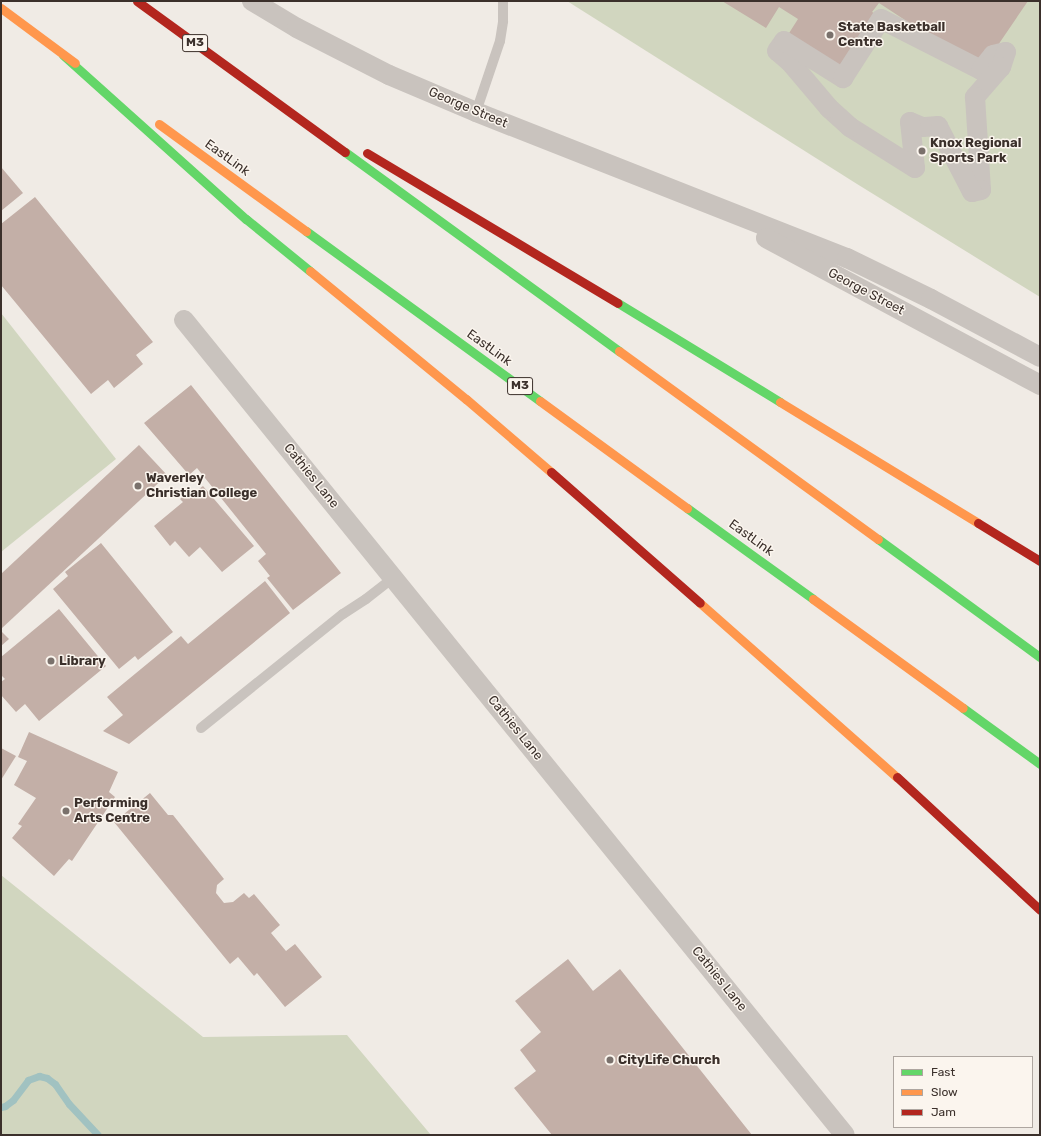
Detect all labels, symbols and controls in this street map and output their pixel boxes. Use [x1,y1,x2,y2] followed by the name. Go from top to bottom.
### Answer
[838,20,945,51] place label: State Basketball Centre
[825,30,835,40] marker: State Basketball Centre
[182,33,208,53] road number: M3
[426,84,510,132] street label: George Street
[201,136,253,180] street label: EastLink
[930,136,1021,167] place label: Knox Regional Sports Park
[917,146,927,156] marker: Knox Regional Sports Park
[825,265,907,319] street label: George Street
[463,326,515,370] street label: EastLink
[507,376,533,396] road number: M3
[280,441,342,511] street label: Cathies Lane
[146,471,257,502] place label: Waverley Christian College
[133,481,143,491] marker: Waverley Christian College
[725,516,777,560] street label: EastLink
[59,653,106,669] place label: Library
[46,656,56,666] marker: Library
[484,693,546,763] street label: Cathies Lane
[74,796,150,827] place label: Performing Arts Centre
[61,806,71,816] marker: Performing Arts Centre
[688,944,750,1014] street label: Cathies Lane
[618,1052,720,1068] place label: CityLife Church
[605,1055,615,1065] marker: CityLife Church
[893,1056,1033,1128] legend
[931,1065,955,1079] text: Fast
[931,1085,958,1099] text: Slow
[931,1105,956,1119] text: Jam

